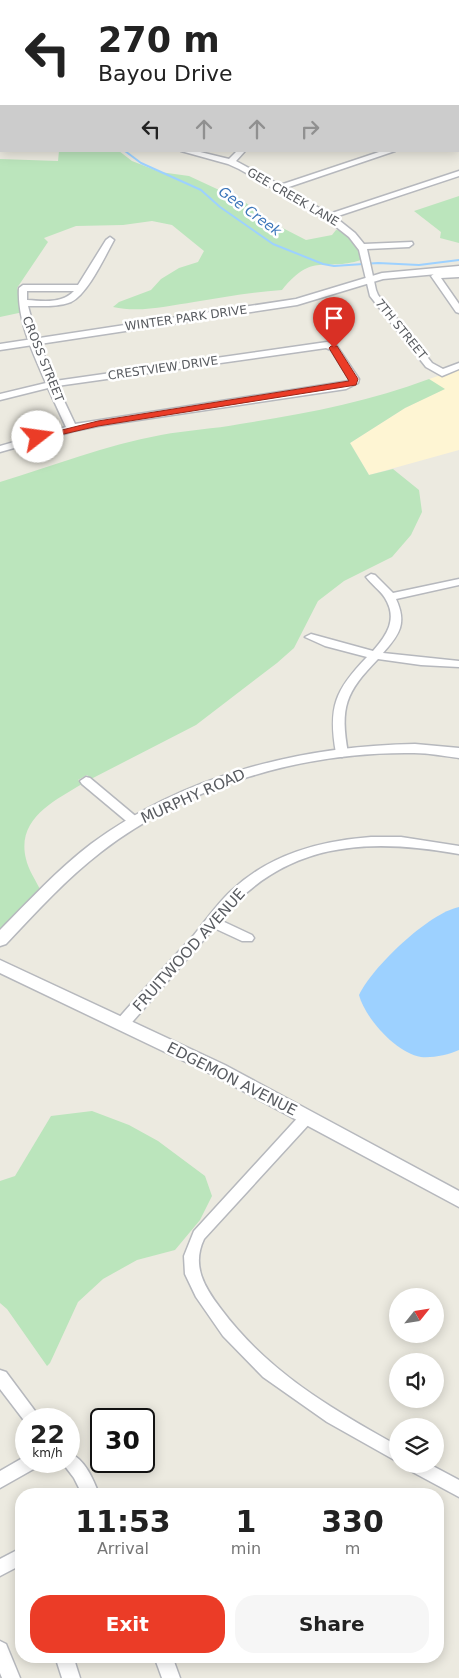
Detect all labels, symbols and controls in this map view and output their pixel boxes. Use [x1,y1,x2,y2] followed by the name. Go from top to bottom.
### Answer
[15,20,80,85] icon: left
[98,20,220,60] text: 270 m
[98,61,233,86] text: Bayou Drive
[137,115,165,143] icon: left
[190,115,218,143] icon: ahead
[243,115,271,143] icon: ahead
[296,115,324,143] icon: right
[245,165,341,229] street label: GEE CREEK LANE
[216,183,285,240] water label: Gee Creek
[372,296,430,363] street label: 7TH STREET
[313,297,355,348] pin
[124,303,248,333] street label: WINTER PARK DRIVE
[320,304,348,332] icon: arrive
[19,314,67,404] street label: CROSS STREET
[107,353,219,383] street label: CRESTVIEW DRIVE
[11,410,63,462] position arrow
[138,765,248,827] street label: MURPHY ROAD
[129,885,249,1015] street label: FRUITWOOD AVENUE
[164,1038,300,1120] street label: EDGEMON AVENUE
[389,1288,444,1342] north arrow
[389,1288,444,1473] map controls
[389,1353,444,1408] button: sound
[90,1408,155,1473] speed limit sign: 30
[389,1418,444,1473] button: layers
[30,1420,65,1449] text: 22
[32,1446,63,1460] text: km/h
[75,1504,171,1539] text: 11:53
[235,1504,256,1539] text: 1
[321,1504,384,1539] text: 330
[97,1539,149,1558] text: Arrival
[231,1539,261,1558] text: min
[345,1539,360,1558] text: m
[30,1595,225,1653] button: Exit
[235,1595,429,1653] button: Share

